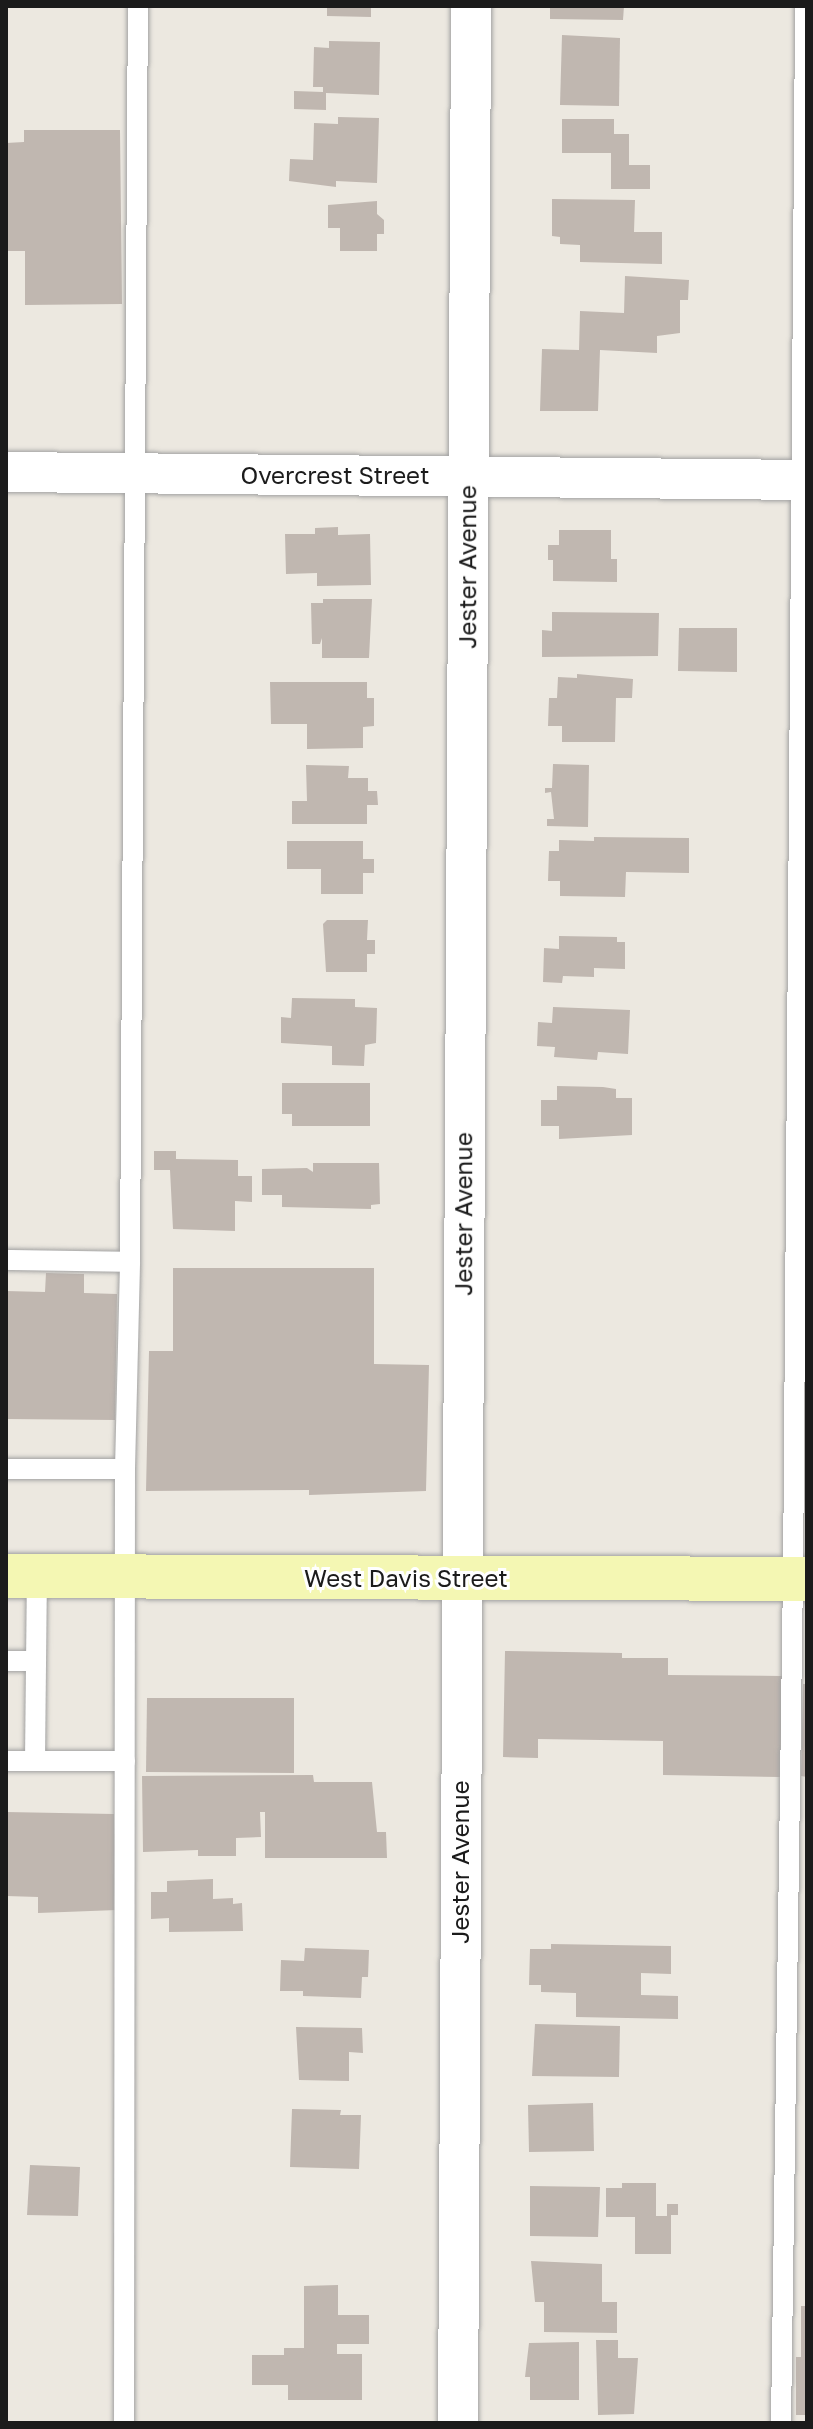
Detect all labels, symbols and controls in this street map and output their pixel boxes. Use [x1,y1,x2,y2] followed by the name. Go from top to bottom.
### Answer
[240,461,430,489] street label: Overcrest Street
[453,485,481,649] street label: Jester Avenue
[449,1132,477,1296] street label: Jester Avenue
[304,1564,508,1592] street label: West Davis Street
[446,1780,474,1944] street label: Jester Avenue

